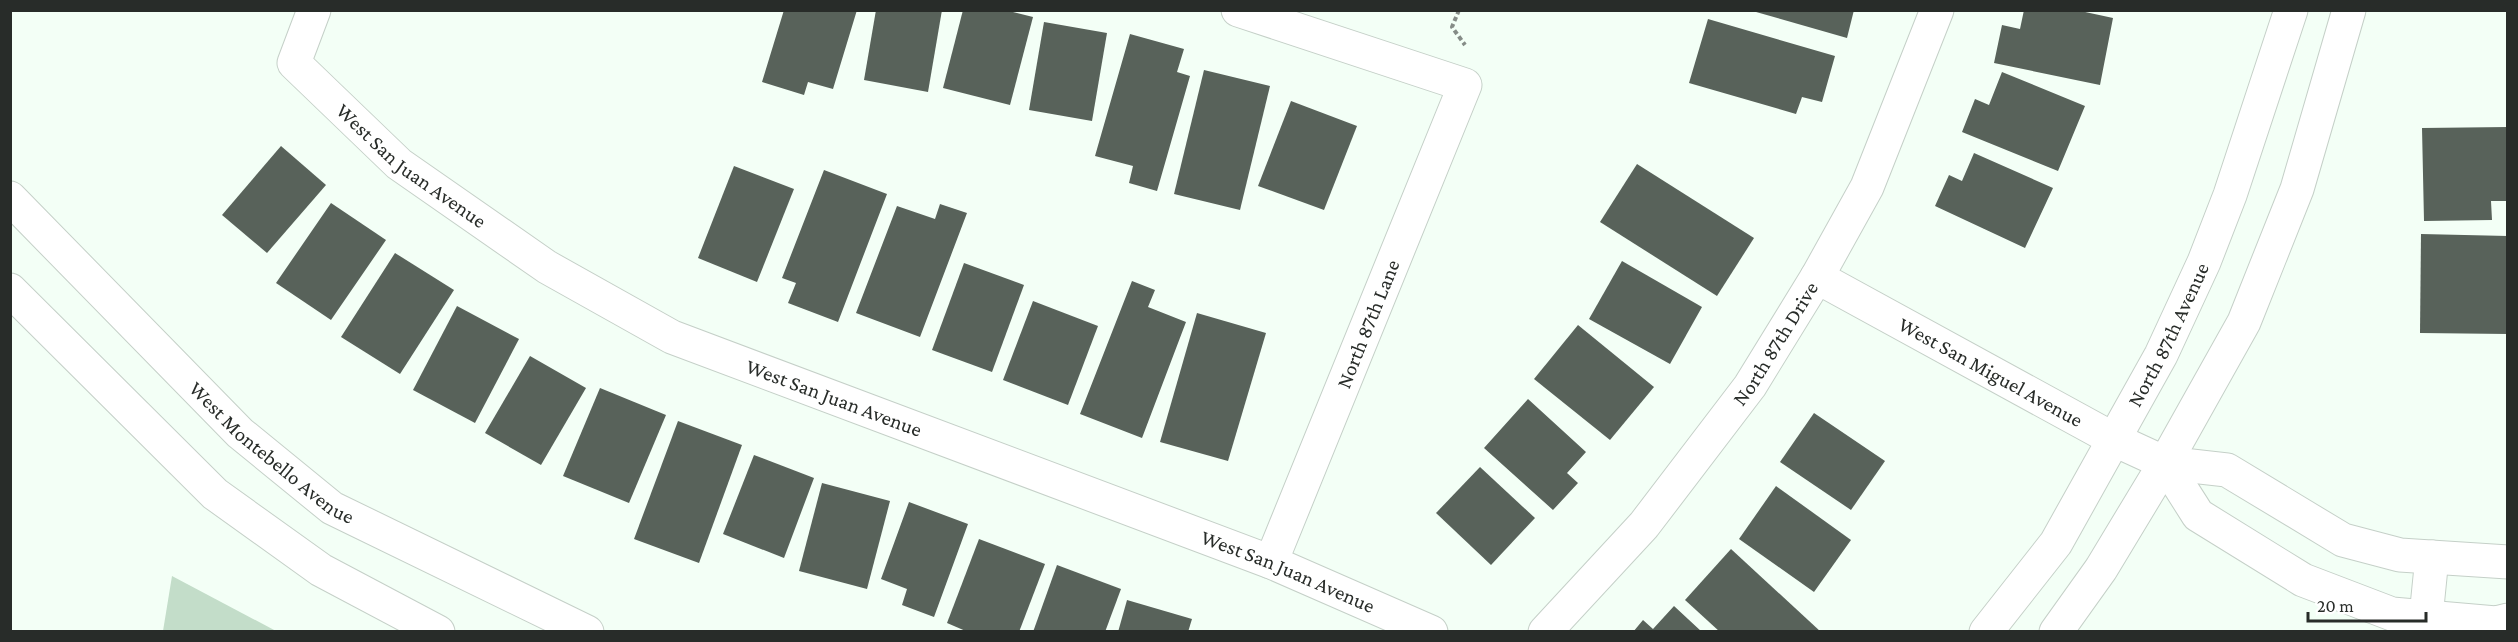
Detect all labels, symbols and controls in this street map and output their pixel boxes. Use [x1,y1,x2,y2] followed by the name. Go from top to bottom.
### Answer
[331,98,491,233] street label: West San Juan Avenue
[1331,256,1405,392] street label: North 87th Lane
[2123,259,2214,411] street label: North 87th Avenue
[1727,277,1823,410] street label: North 87th Drive
[1894,312,2087,432] street label: West San Miguel Avenue
[743,354,925,442] street label: West San Juan Avenue
[184,376,358,529] street label: West Montebello Avenue
[1198,525,1379,618] street label: West San Juan Avenue
[2308,585,2426,623] scale bar
[2317,596,2354,616] text: 20 m

